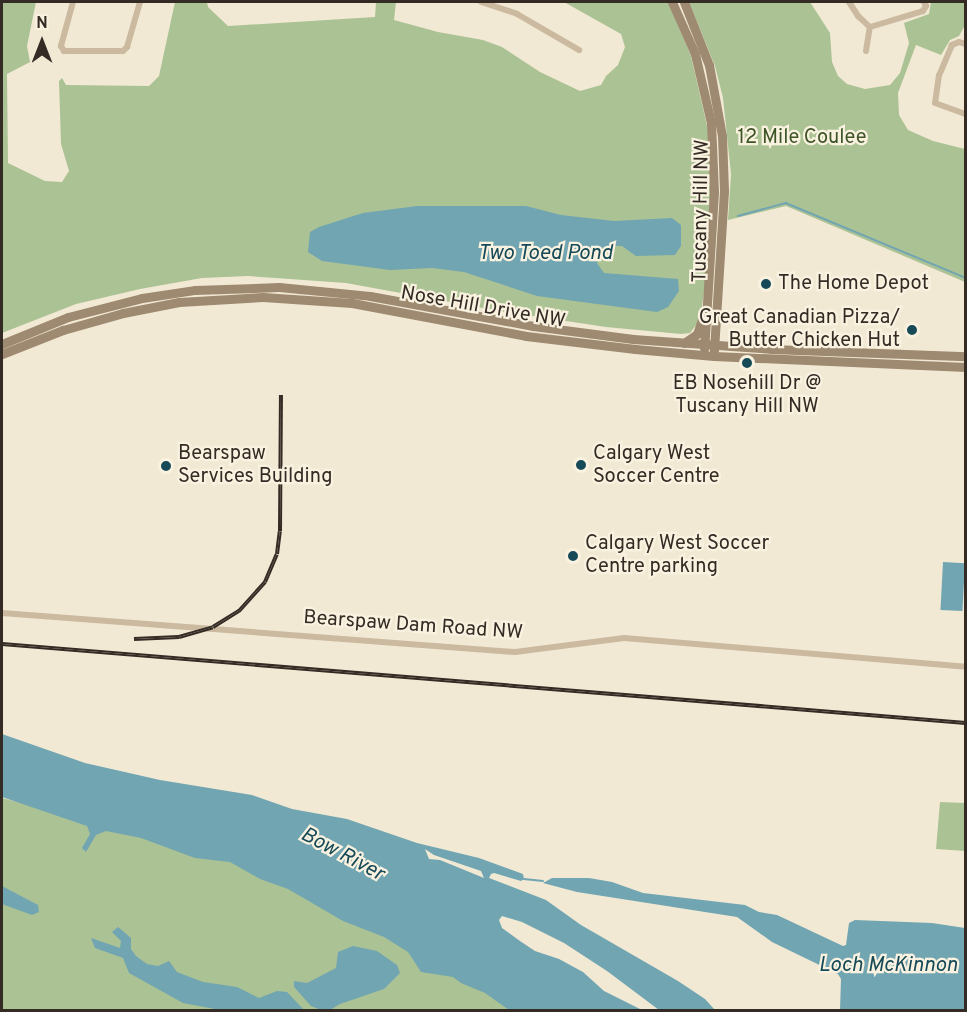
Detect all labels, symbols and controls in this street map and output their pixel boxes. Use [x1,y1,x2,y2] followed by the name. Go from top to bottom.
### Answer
[12,12,72,72] north arrow
[36,14,48,34] text: N
[738,126,866,150] park label: 12 Mile Coulee
[689,139,715,283] street label: Tuscany Hill NW
[477,241,613,267] water label: Two Toed Pond
[778,272,929,296] place label: The Home Depot
[759,277,773,291] marker: The Home Depot
[399,282,567,334] street label: Nose Hill Drive NW
[699,306,900,353] place label: Great Canadian Pizza/ Butter Chicken Hut
[905,323,919,337] marker: Great Canadian Pizza/ Butter Chicken Hut
[740,356,754,370] marker: EB Nosehill Dr @ Tuscany Hill NW
[673,372,821,419] place label: EB Nosehill Dr @ Tuscany Hill NW
[178,442,332,489] place label: Bearspaw Services Building
[593,442,720,489] place label: Calgary West Soccer Centre
[574,458,588,472] marker: Calgary West Soccer Centre
[159,459,173,473] marker: Bearspaw Services Building
[585,532,770,579] place label: Calgary West Soccer Centre parking
[566,549,580,563] marker: Calgary West Soccer Centre parking
[302,606,524,646] street label: Bearspaw Dam Road NW
[296,822,388,888] water label: Bow River
[819,953,957,979] water label: Loch McKinnon

